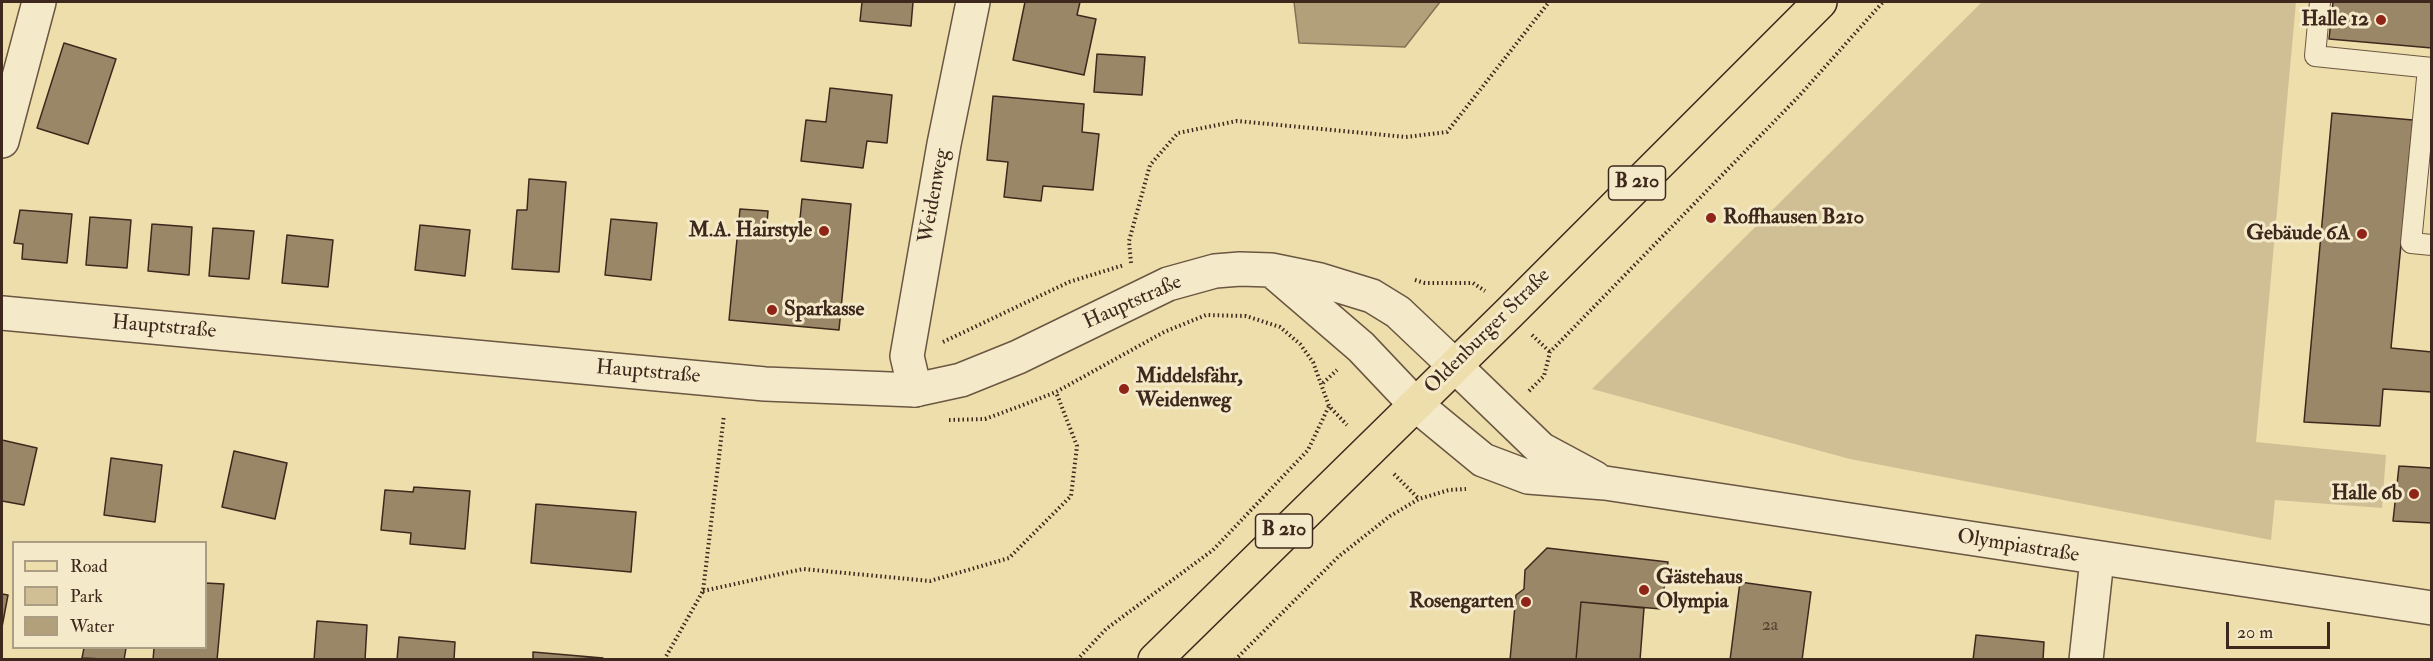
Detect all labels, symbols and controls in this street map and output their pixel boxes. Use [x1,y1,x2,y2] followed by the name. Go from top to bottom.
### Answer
[2301,7,2369,33] place label: Halle 12
[2374,13,2388,27] marker: Halle 12
[914,147,956,245] street label: Weidenweg
[1608,166,1666,200] road number: B 210
[1723,205,1864,231] place label: Roffhausen B210
[1704,211,1718,225] marker: Roffhausen B210
[689,218,812,244] place label: M.A. Hairstyle
[2246,221,2350,247] place label: Gebäude 6A
[817,224,831,238] marker: M.A. Hairstyle
[2355,227,2369,241] marker: Gebäude 6A
[1420,264,1556,400] street label: Oldenburger Straße
[1080,270,1186,336] street label: Hauptstraße
[784,297,864,323] place label: Sparkasse
[765,303,779,317] marker: Sparkasse
[111,311,217,345] street label: Hauptstraße
[595,356,701,390] street label: Hauptstraße
[1136,364,1243,414] place label: Middelsfähr, Weidenweg
[1117,382,1131,396] marker: Middelsfähr, Weidenweg
[2331,481,2402,507] place label: Halle 6b
[2407,487,2421,501] marker: Halle 6b
[1256,514,1312,548] road number: B 210
[1955,525,2081,569] street label: Olympiastraße
[12,541,207,649] legend
[70,555,108,578] text: Road
[1656,565,1743,615] place label: Gästehaus Olympia
[1637,583,1651,597] marker: Gästehaus Olympia
[70,585,103,608] text: Park
[1409,589,1514,615] place label: Rosengarten
[1519,595,1533,609] marker: Rosengarten
[2229,610,2332,648] scale bar
[70,615,114,638] text: Water
[1762,615,1778,637] house number: 2a
[2237,621,2273,644] text: 20 m

